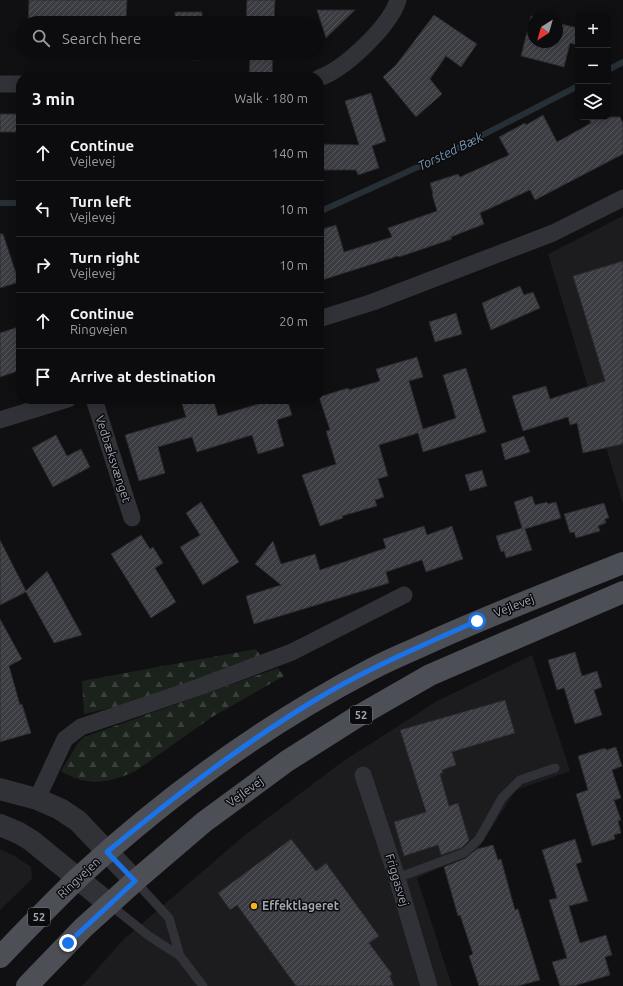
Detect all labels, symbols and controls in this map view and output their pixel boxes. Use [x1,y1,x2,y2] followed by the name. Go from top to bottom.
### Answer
[527,12,563,48] north arrow
[575,12,611,120] map controls
[575,12,611,48] button: +
[16,16,324,60] search box
[30,27,52,49] icon: search
[62,30,141,47] text: Search here
[575,48,611,84] button: −
[575,84,611,120] button: layers
[32,89,75,108] text: 3 min
[234,91,308,105] text: Walk · 180 m
[415,129,485,173] water label: Torsted Bæk
[70,137,134,154] text: Continue
[32,142,54,164] icon: ahead
[272,146,308,160] text: 140 m
[70,154,115,168] text: Vejlevej
[70,193,131,210] text: Turn left
[32,198,54,220] icon: left
[279,202,308,216] text: 10 m
[70,210,115,224] text: Vejlevej
[70,249,140,266] text: Turn right
[32,254,54,276] icon: right
[279,258,308,272] text: 10 m
[70,266,115,280] text: Vejlevej
[70,305,134,322] text: Continue
[32,310,54,332] icon: ahead
[279,314,308,328] text: 20 m
[70,322,127,336] text: Ringvejen
[32,366,54,388] icon: arrive
[70,368,216,385] text: Arrive at destination
[93,414,134,504] street label: Vedbæksvænget
[492,592,536,619] street label: Vejlevej
[468,612,486,630] route start
[350,706,372,724] road number: 52
[224,774,266,809] street label: Vejlevej
[383,852,412,908] street label: Friggasvej
[55,855,102,900] street label: Ringvejen
[262,899,339,912] place label: Effektlageret
[249,901,259,911] marker: Effektlageret
[28,908,50,926] road number: 52
[59,934,77,952] route end

